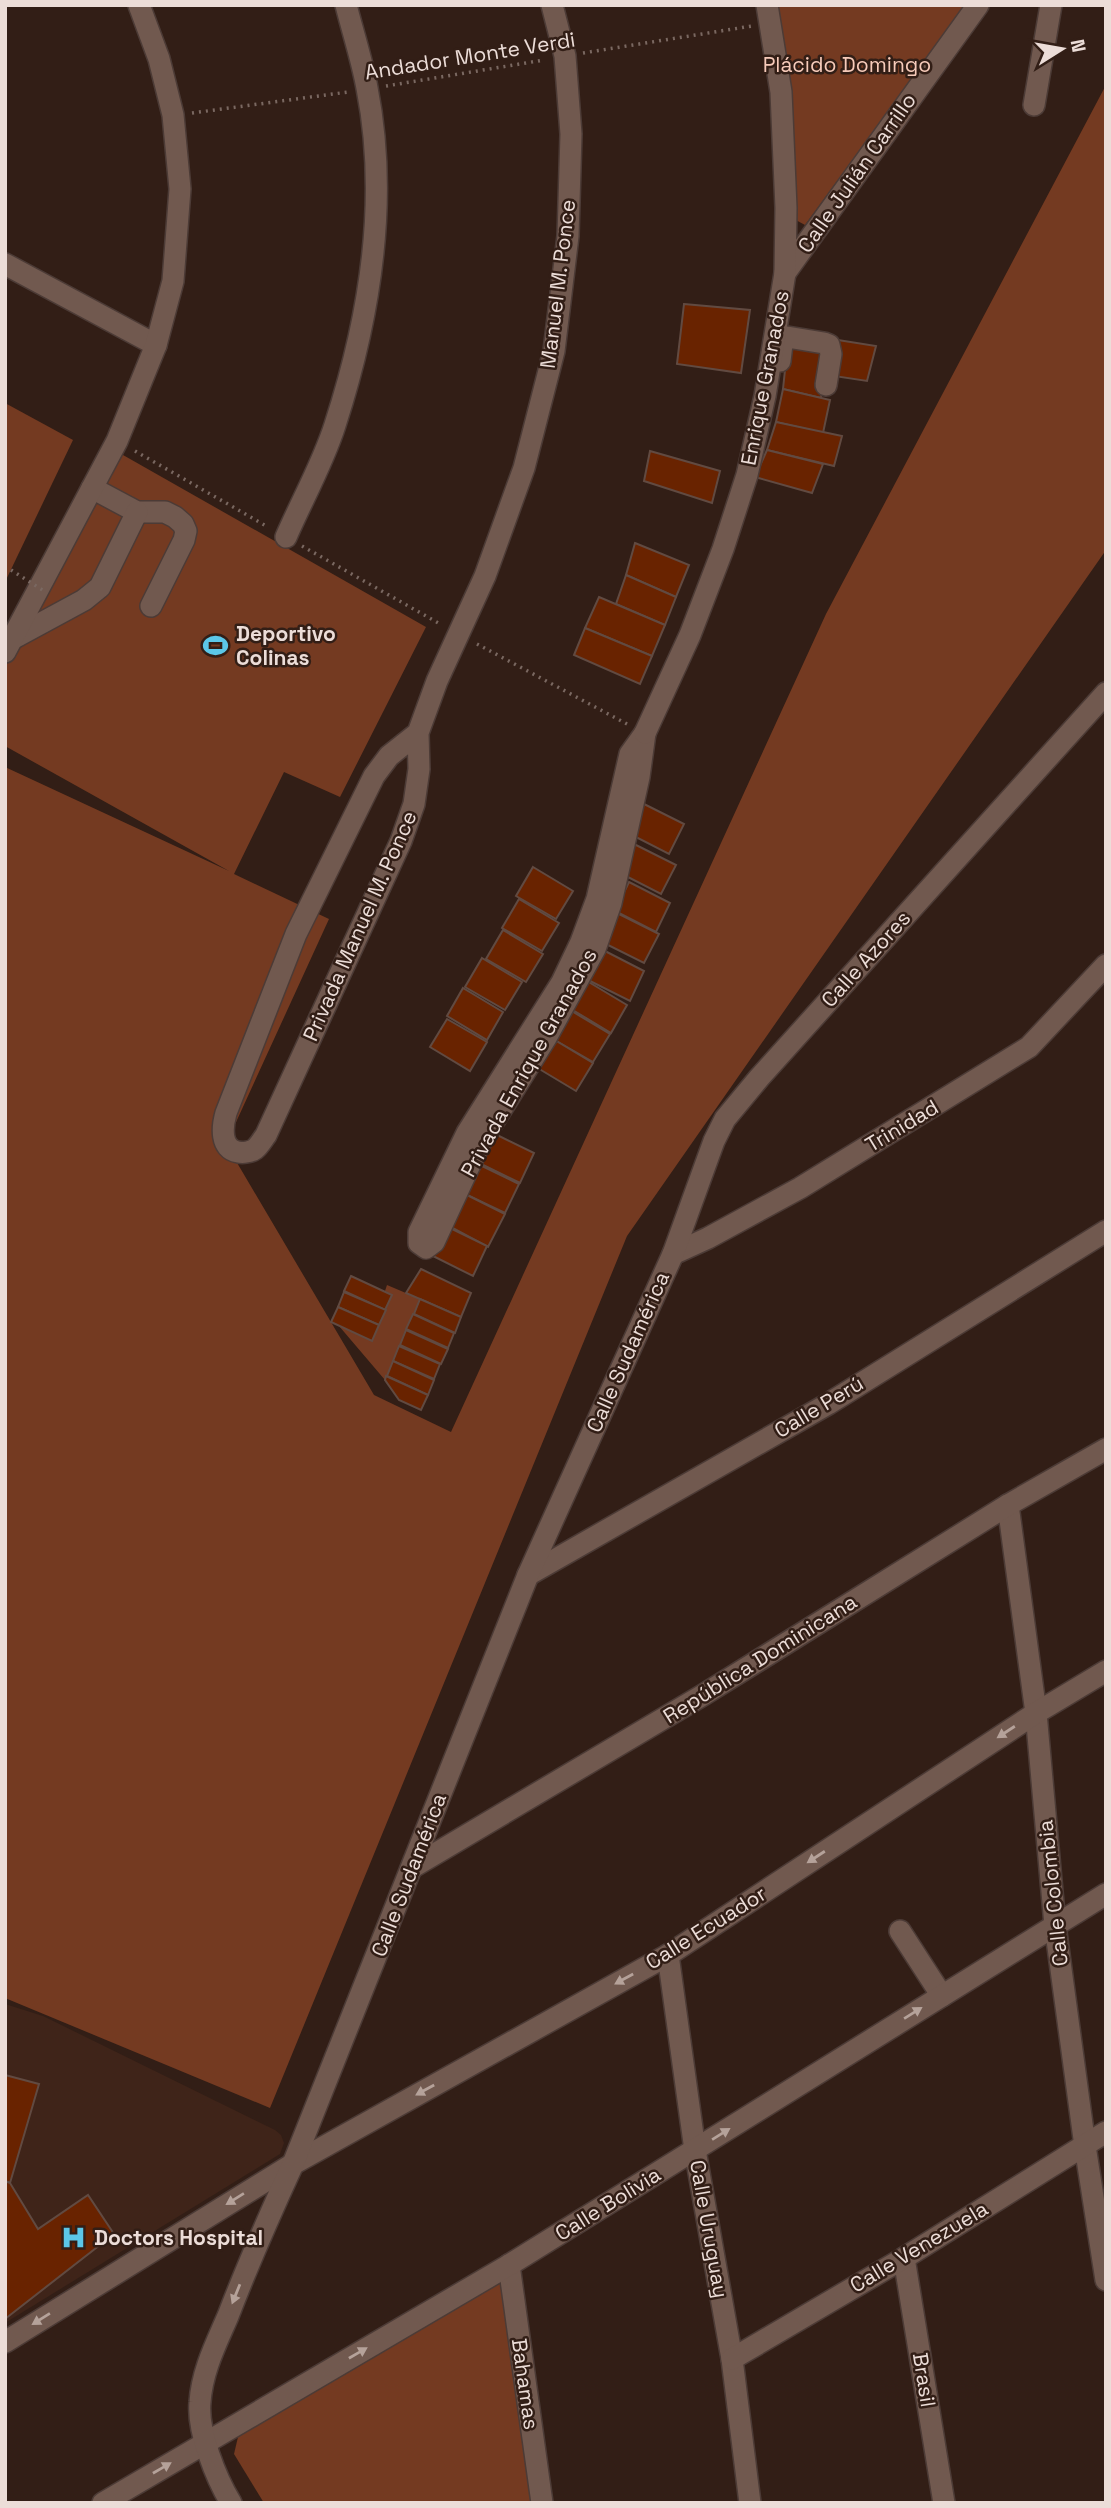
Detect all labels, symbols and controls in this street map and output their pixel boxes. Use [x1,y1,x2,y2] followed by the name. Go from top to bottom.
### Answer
[1027,14,1097,84] north arrow
[363,26,577,85] street label: Andador Monte Verdi
[1065,37,1092,54] text: N
[763,51,931,78] park label: Plácido Domingo
[791,88,922,258] street label: Calle Julián Carrillo
[534,198,581,370] street label: Manuel M. Ponce
[734,288,795,468] street label: Enrique Granados
[236,620,336,671] place label: Deportivo Colinas
[202,632,230,660] sports icon: Deportivo Colinas
[296,806,423,1045] street label: Privada Manuel M. Ponce
[815,905,916,1013] street label: Calle Azores
[454,944,603,1182] street label: Privada Enrique Granados
[860,1093,943,1158] street label: Trinidad
[580,1267,675,1436] street label: Calle Sudamérica
[769,1369,868,1444] street label: Calle Perú
[658,1588,862,1729] street label: República Dominicana
[996,1726,1016,1739] one-way arrow
[365,1789,452,1960] street label: Calle Sudamérica
[1031,1819,1074,1968] street label: Calle Colombia
[806,1851,825,1864] one-way arrow
[640,1880,771,1975] street label: Calle Ecuador
[614,1973,633,1985] one-way arrow
[904,2007,923,2020] one-way arrow
[415,2084,435,2096] one-way arrow
[711,2128,730,2140] one-way arrow
[684,2158,735,2300] street label: Calle Uruguay
[550,2160,666,2247] street label: Calle Bolivia
[225,2193,244,2206] one-way arrow
[845,2195,993,2298] street label: Calle Venezuela
[60,2224,88,2252] hospital icon: Doctors Hospital
[94,2224,263,2251] place label: Doctors Hospital
[231,2283,242,2304] one-way arrow
[32,2313,51,2326] one-way arrow
[506,2336,545,2431] street label: Bahamas
[349,2347,368,2360] one-way arrow
[907,2351,942,2409] street label: Brasil
[152,2462,172,2474] one-way arrow

